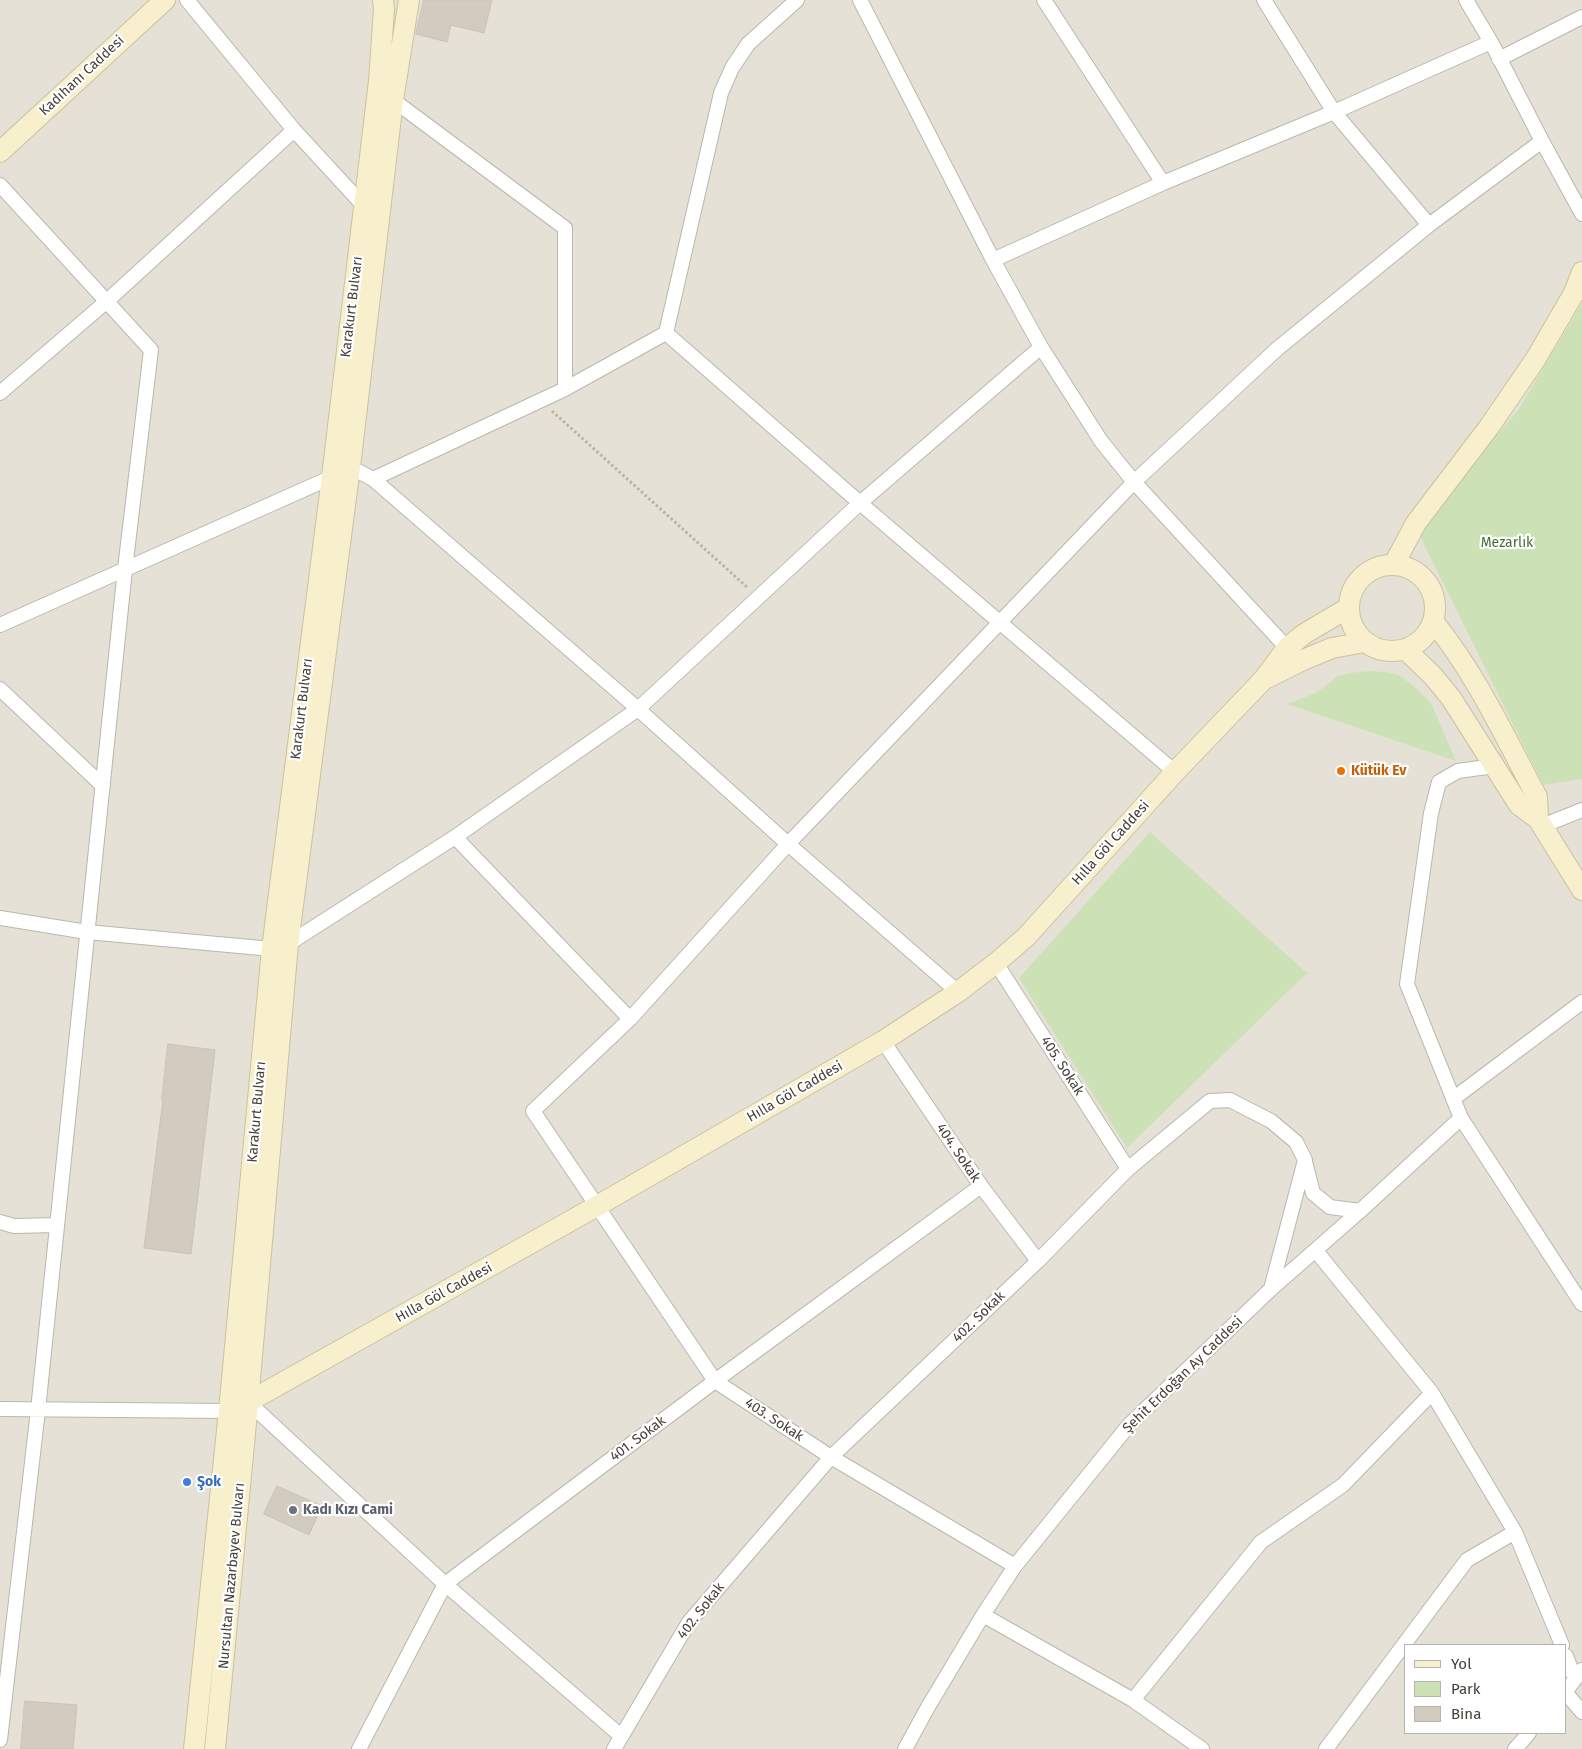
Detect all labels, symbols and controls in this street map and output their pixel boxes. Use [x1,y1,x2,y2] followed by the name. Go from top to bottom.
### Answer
[36,32,128,120] street label: Kadıhanı Caddesi
[337,255,367,359] street label: Karakurt Bulvarı
[1481,535,1533,551] park label: Mezarlık
[287,657,317,761] street label: Karakurt Bulvarı
[1351,763,1406,779] place label: Kütük Ev
[1335,765,1347,777] marker: Kütük Ev
[1069,797,1153,889] street label: Hılla Göl Caddesi
[1037,1033,1087,1099] street label: 405. Sokak
[744,1058,846,1126] street label: Hılla Göl Caddesi
[244,1060,270,1164] street label: Karakurt Bulvarı
[932,1120,984,1186] street label: 404. Sokak
[393,1259,495,1327] street label: Hılla Göl Caddesi
[949,1288,1009,1346] street label: 402. Sokak
[1119,1313,1247,1437] street label: Şehit Erdoğan Ay Caddesi
[741,1395,807,1445] street label: 403. Sokak
[607,1413,669,1465] street label: 401. Sokak
[197,1474,221,1490] place label: Şok
[181,1476,193,1488] marker: Şok
[215,1482,249,1670] street label: Nursultan Nazarbayev Bulvarı
[303,1502,393,1518] place label: Kadı Kızı Cami
[287,1504,299,1516] marker: Kadı Kızı Cami
[674,1580,728,1642] street label: 402. Sokak
[1404,1644,1567,1734] legend
[1451,1655,1472,1673] text: Yol
[1451,1680,1481,1698] text: Park
[1451,1705,1481,1723] text: Bina

